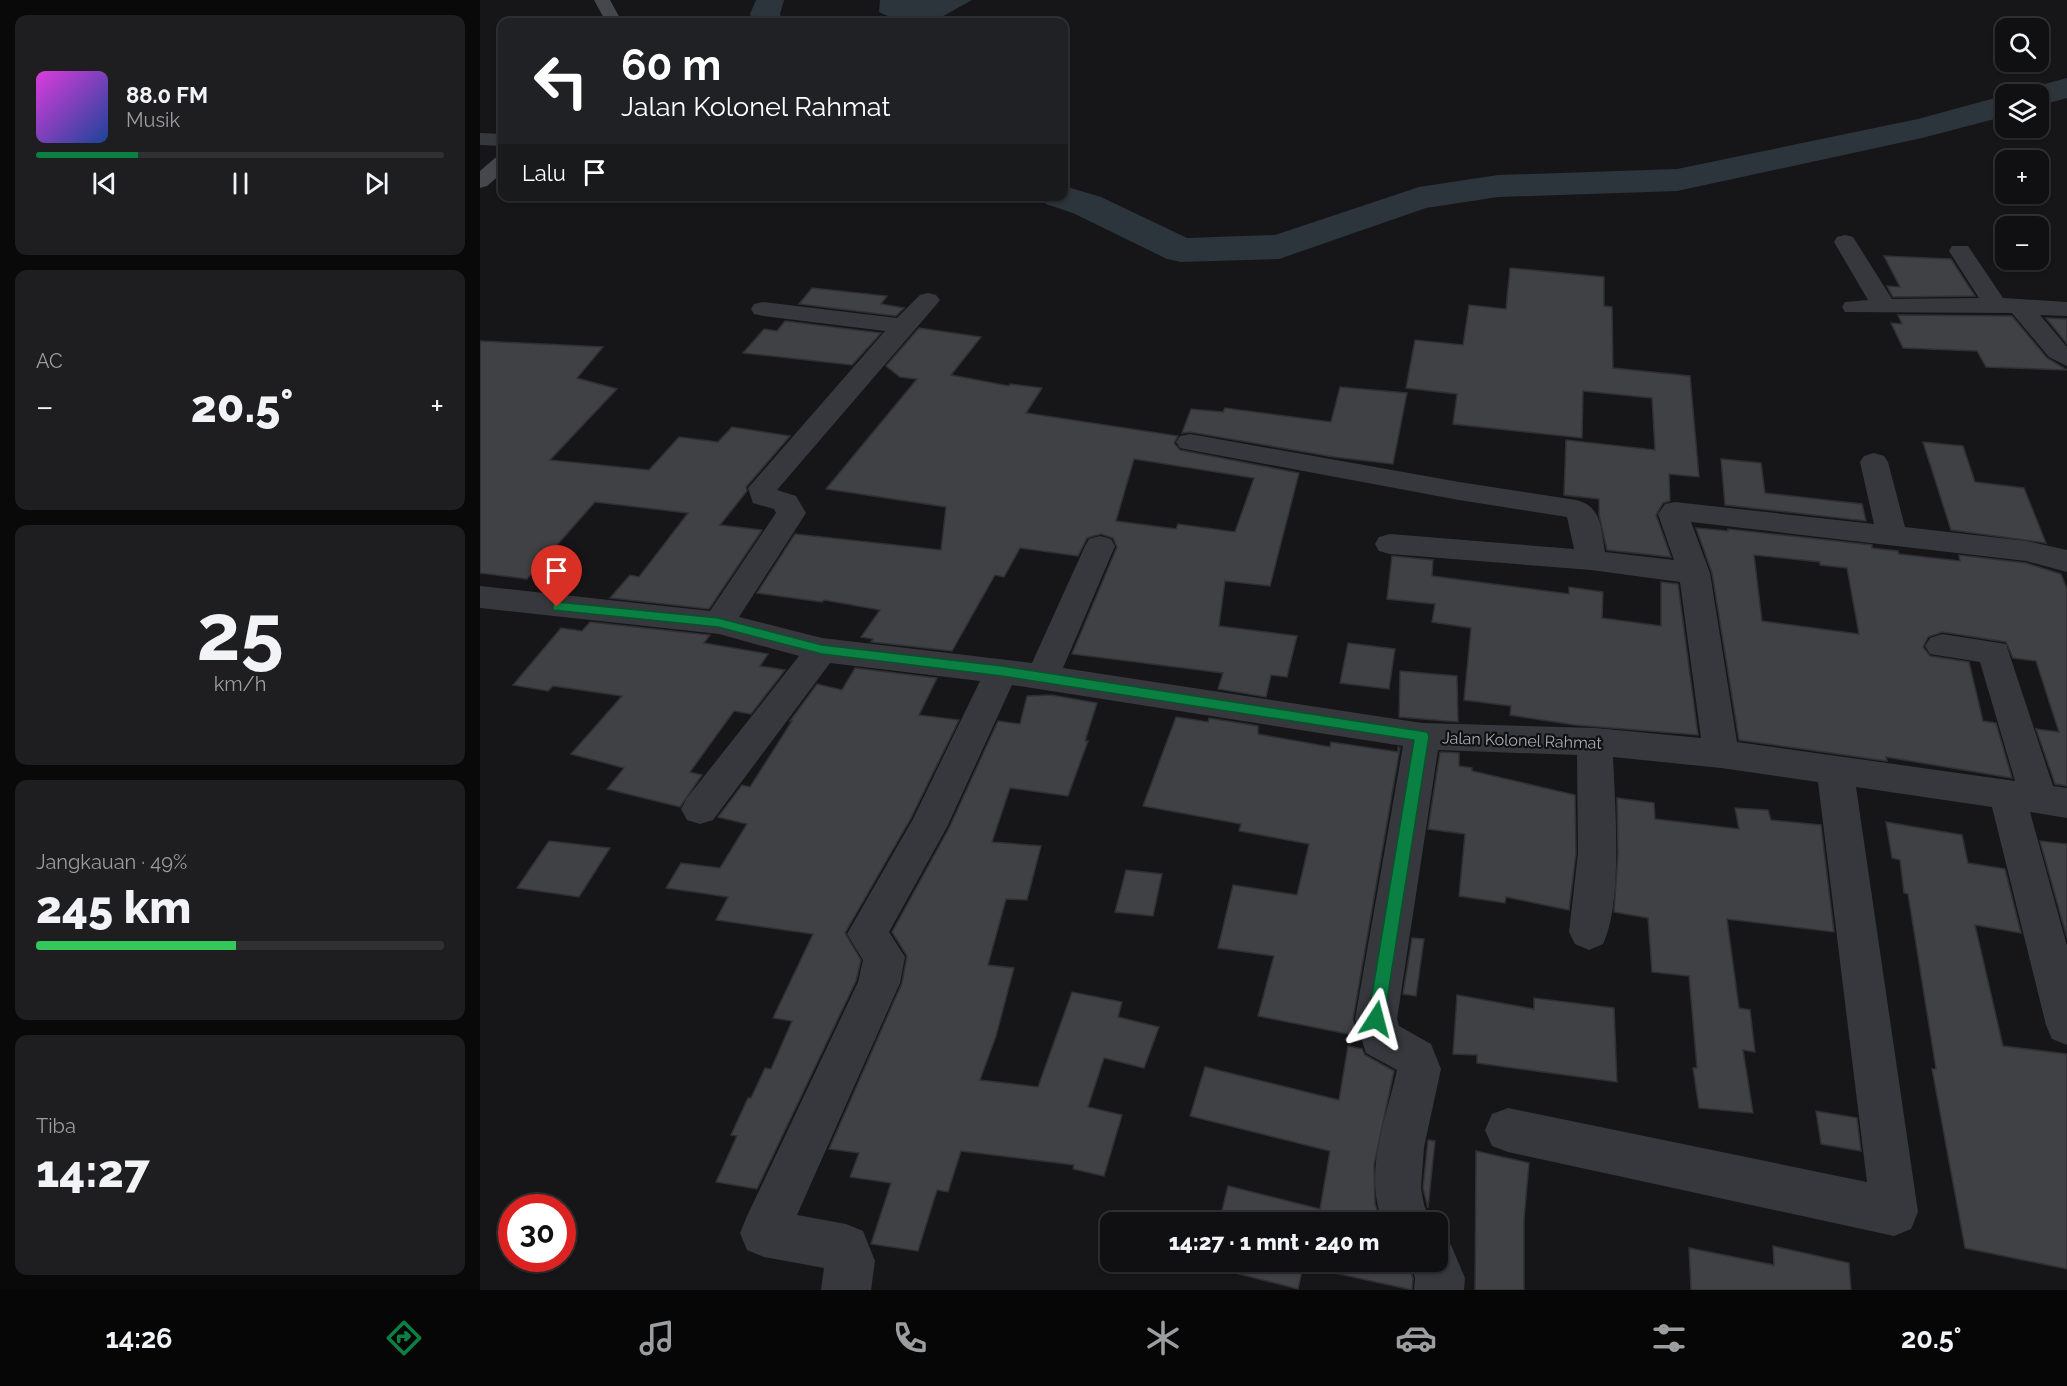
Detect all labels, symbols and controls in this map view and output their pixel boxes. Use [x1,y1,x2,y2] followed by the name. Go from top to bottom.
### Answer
[1995,18,2049,270] map controls
[1995,18,2049,72] button: search
[621,41,721,90] text: 60 m
[522,42,600,120] icon: left
[126,82,208,108] text: 88.0 FM
[1995,84,2049,138] button: layers
[621,91,891,122] text: Jalan Kolonel Rahmat
[126,108,180,132] text: Musik
[1995,150,2049,204] button: +
[578,156,611,189] icon: arrive
[522,160,566,186] text: Lalu
[88,167,121,200] icon: previous
[224,167,257,200] icon: pause
[360,167,393,200] icon: next
[1995,216,2049,270] button: −
[36,349,63,373] text: AC
[191,380,293,433] text: 20.5°
[36,387,54,426] text: −
[430,387,444,426] text: +
[531,545,582,607] pin
[540,554,573,587] icon: arrive
[196,587,284,678] text: 25
[214,672,266,696] text: km/h
[1442,728,1603,753] street label: Jalan Kolonel Rahmat
[36,850,187,874] text: Jangkauan · 49%
[36,881,191,934] text: 245 km
[1344,987,1408,1051] position arrow
[36,1114,76,1138] text: Tiba
[36,1145,150,1198] text: 14:27
[498,1194,576,1272] speed limit sign: 30
[1169,1229,1379,1255] text: 14:27 · 1 mnt · 240 m
[383,1317,425,1359] icon: directions
[636,1317,678,1359] icon: music
[889,1317,931,1359] icon: phone
[1142,1317,1184,1359] icon: climate
[1395,1317,1437,1359] icon: car
[1648,1317,1690,1359] icon: filters
[105,1323,173,1354] text: 14:26
[1901,1323,1962,1354] text: 20.5°

